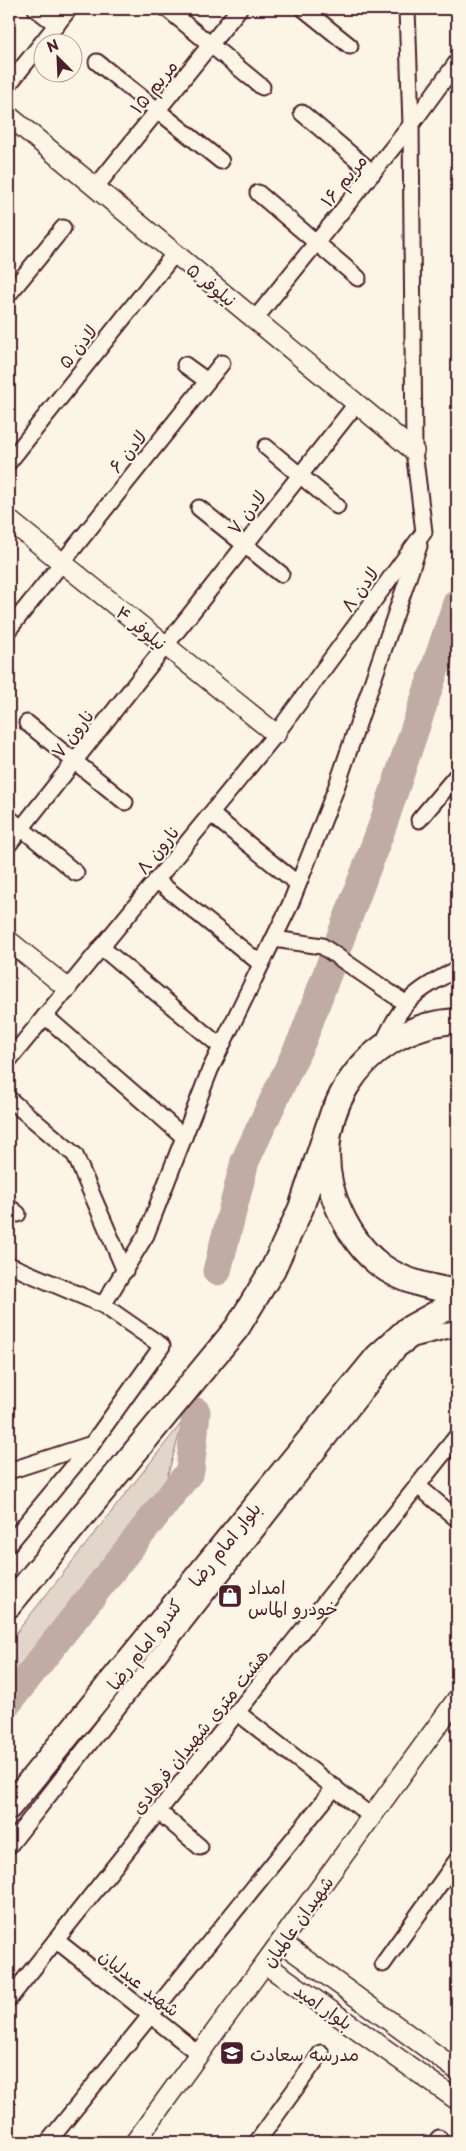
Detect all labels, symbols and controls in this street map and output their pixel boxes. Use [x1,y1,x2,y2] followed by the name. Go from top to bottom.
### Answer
[32,32,82,82] north arrow
[43,34,62,58] text: N
[123,53,185,120] street label: مریم ۱۵
[313,148,374,214] street label: مریم ۱۶
[181,255,243,313] street label: نیلوفر ۵
[51,318,103,374] street label: لادن ۵
[101,424,153,478] street label: لادن ۶
[220,484,272,540] street label: لادن ۷
[334,561,384,617] street label: لادن ۸
[111,598,173,656] street label: نیلوفر ۴
[44,702,100,764] street label: نارون ۷
[129,819,185,879] street label: نارون ۸
[181,1496,268,1593] street label: بلوار امام رضا
[248,1573,338,1621] place label: امداد خودرو الماس
[217,1583,243,1609] shop icon: امداد خودرو الماس
[100,1592,190,1697] street label: کندرو امام رضا
[124,1643,274,1819] street label: هشت متری شهیدان فرهادی
[255,1870,339,1972] street label: شهیدان عالمیان
[94,1942,186,2022] street label: شهید عبدلیان
[289,1976,359,2036] street label: بلوار امید
[219,2040,245,2066] school or university icon: مدرسه سعادت
[250,2040,359,2067] place label: مدرسه سعادت

